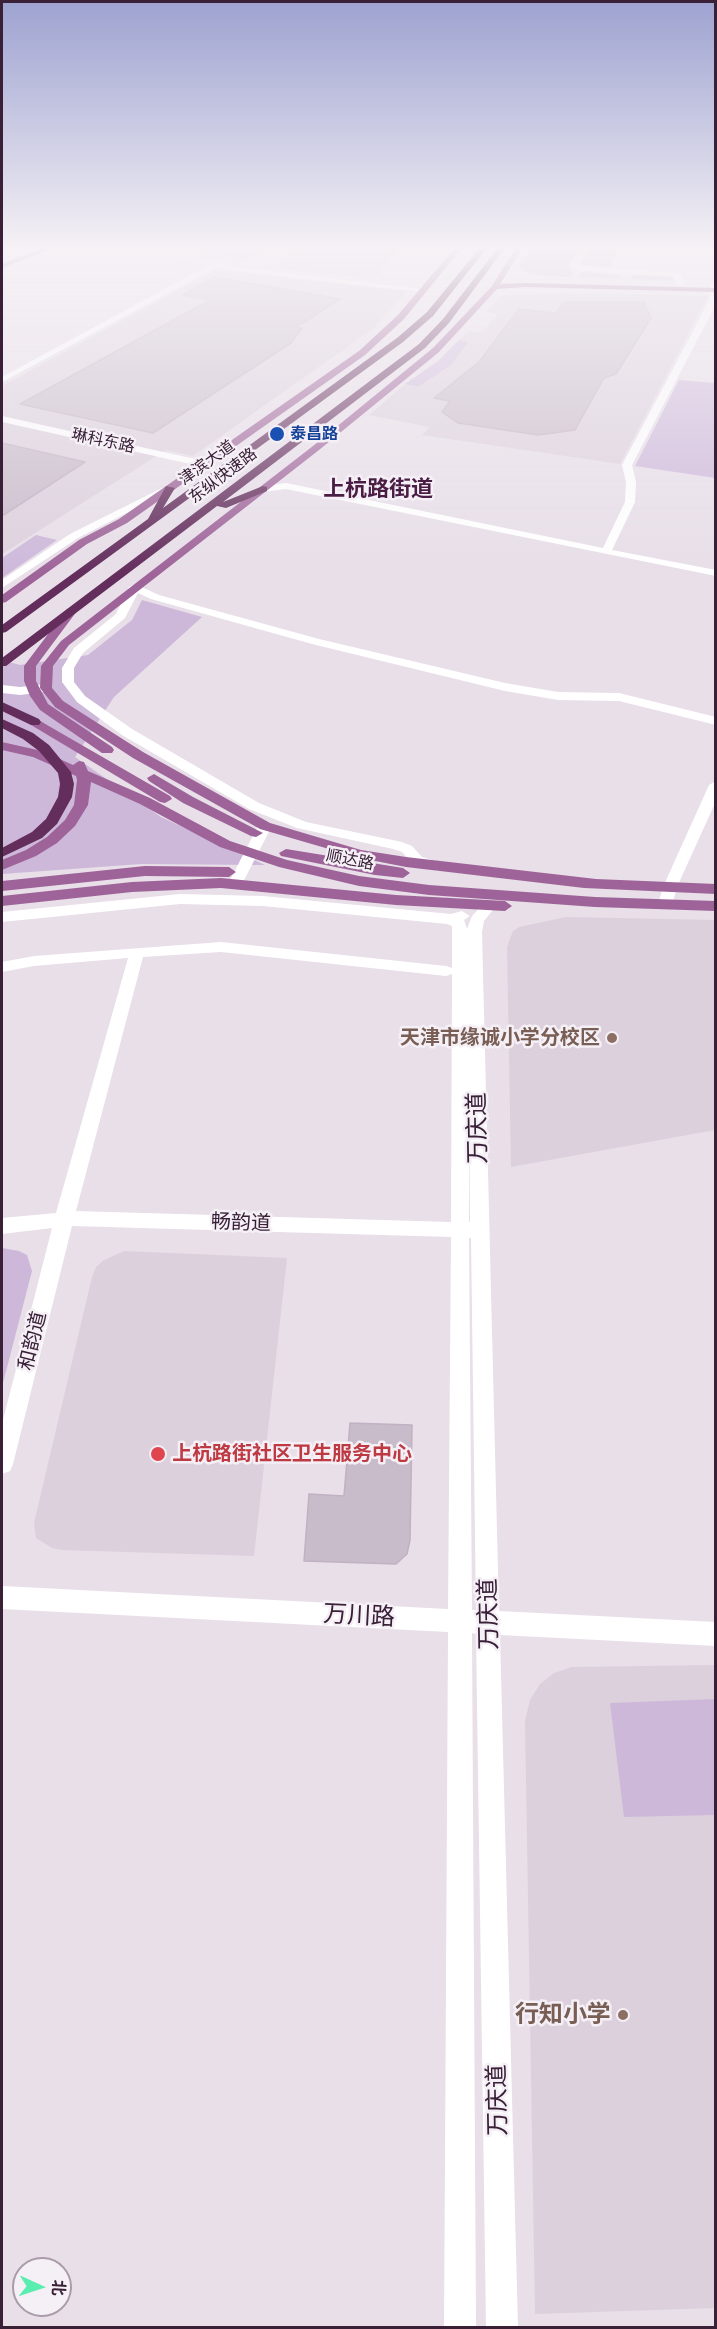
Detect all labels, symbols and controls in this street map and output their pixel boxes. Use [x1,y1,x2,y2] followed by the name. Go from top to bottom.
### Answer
[290,424,338,444] place label: 泰昌路
[70,425,136,457] street label: 琳科东路
[268,425,286,443] marker: 泰昌路
[175,436,239,490] street label: 津滨大道
[185,444,261,508] street label: 东纵快速路
[323,477,433,503] district label: 上杭路街道
[325,846,375,874] street label: 顺达路
[400,1026,600,1050] place label: 天津市缘诚小学分校区
[605,1031,619,1045] marker: 天津市缘诚小学分校区
[463,1092,493,1164] street label: 万庆道
[211,1210,271,1236] street label: 畅韵道
[14,1309,52,1373] street label: 和韵道
[172,1442,412,1466] place label: 上杭路街社区卫生服务中心
[149,1445,167,1463] marker: 上杭路街社区卫生服务中心
[474,1578,504,1650] street label: 万庆道
[322,1600,396,1632] street label: 万川路
[515,2001,611,2029] place label: 行知小学
[616,2008,630,2022] marker: 行知小学
[483,2064,513,2136] street label: 万庆道
[12,2257,72,2317] north arrow
[49,2279,68,2296] text: 北

